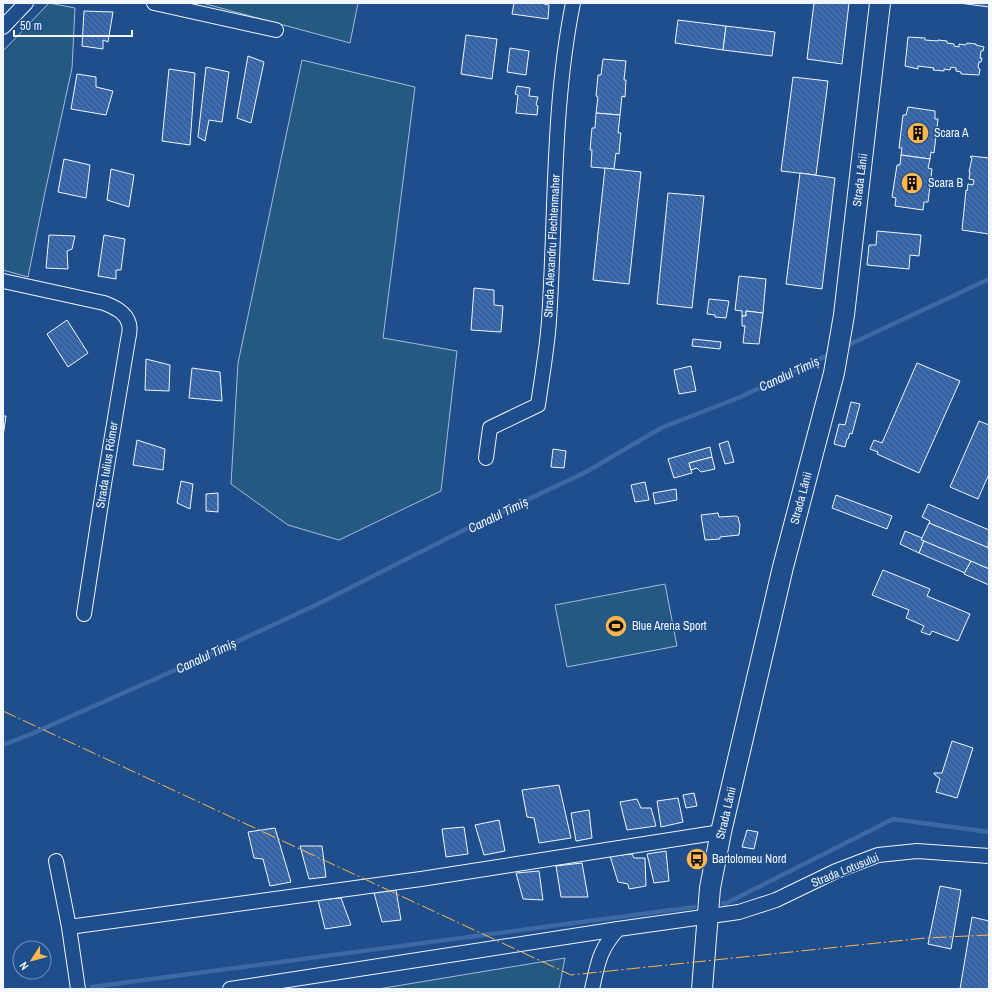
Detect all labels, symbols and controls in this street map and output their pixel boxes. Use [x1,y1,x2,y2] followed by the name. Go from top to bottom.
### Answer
[14,12,132,38] scale bar
[20,18,42,34] text: 50 m
[905,120,931,146] building icon: Scara A
[934,125,969,141] place label: Scara A
[849,152,871,208] street label: Strada Lânii
[899,170,925,196] building icon: Scara B
[540,173,564,318] street label: Strada Alexandru Flechtenmaher
[928,175,963,191] place label: Scara B
[756,353,822,395] water label: Canalul Timiș
[92,420,122,509] street label: Strada Iulius Römer
[786,470,816,526] street label: Strada Lânii
[465,493,531,537] water label: Canalul Timiș
[603,613,629,639] sports icon: Blue Arena Sport
[632,618,707,634] place label: Blue Arena Sport
[173,635,239,677] water label: Canalul Timiș
[712,785,740,841] street label: Strada Lânii
[684,846,710,872] bus stop icon: Bartolomeu Nord
[809,849,881,891] street label: Strada Lotusului
[712,851,786,867] place label: Bartolomeu Nord
[12,940,52,980] north arrow
[16,959,31,973] text: N

